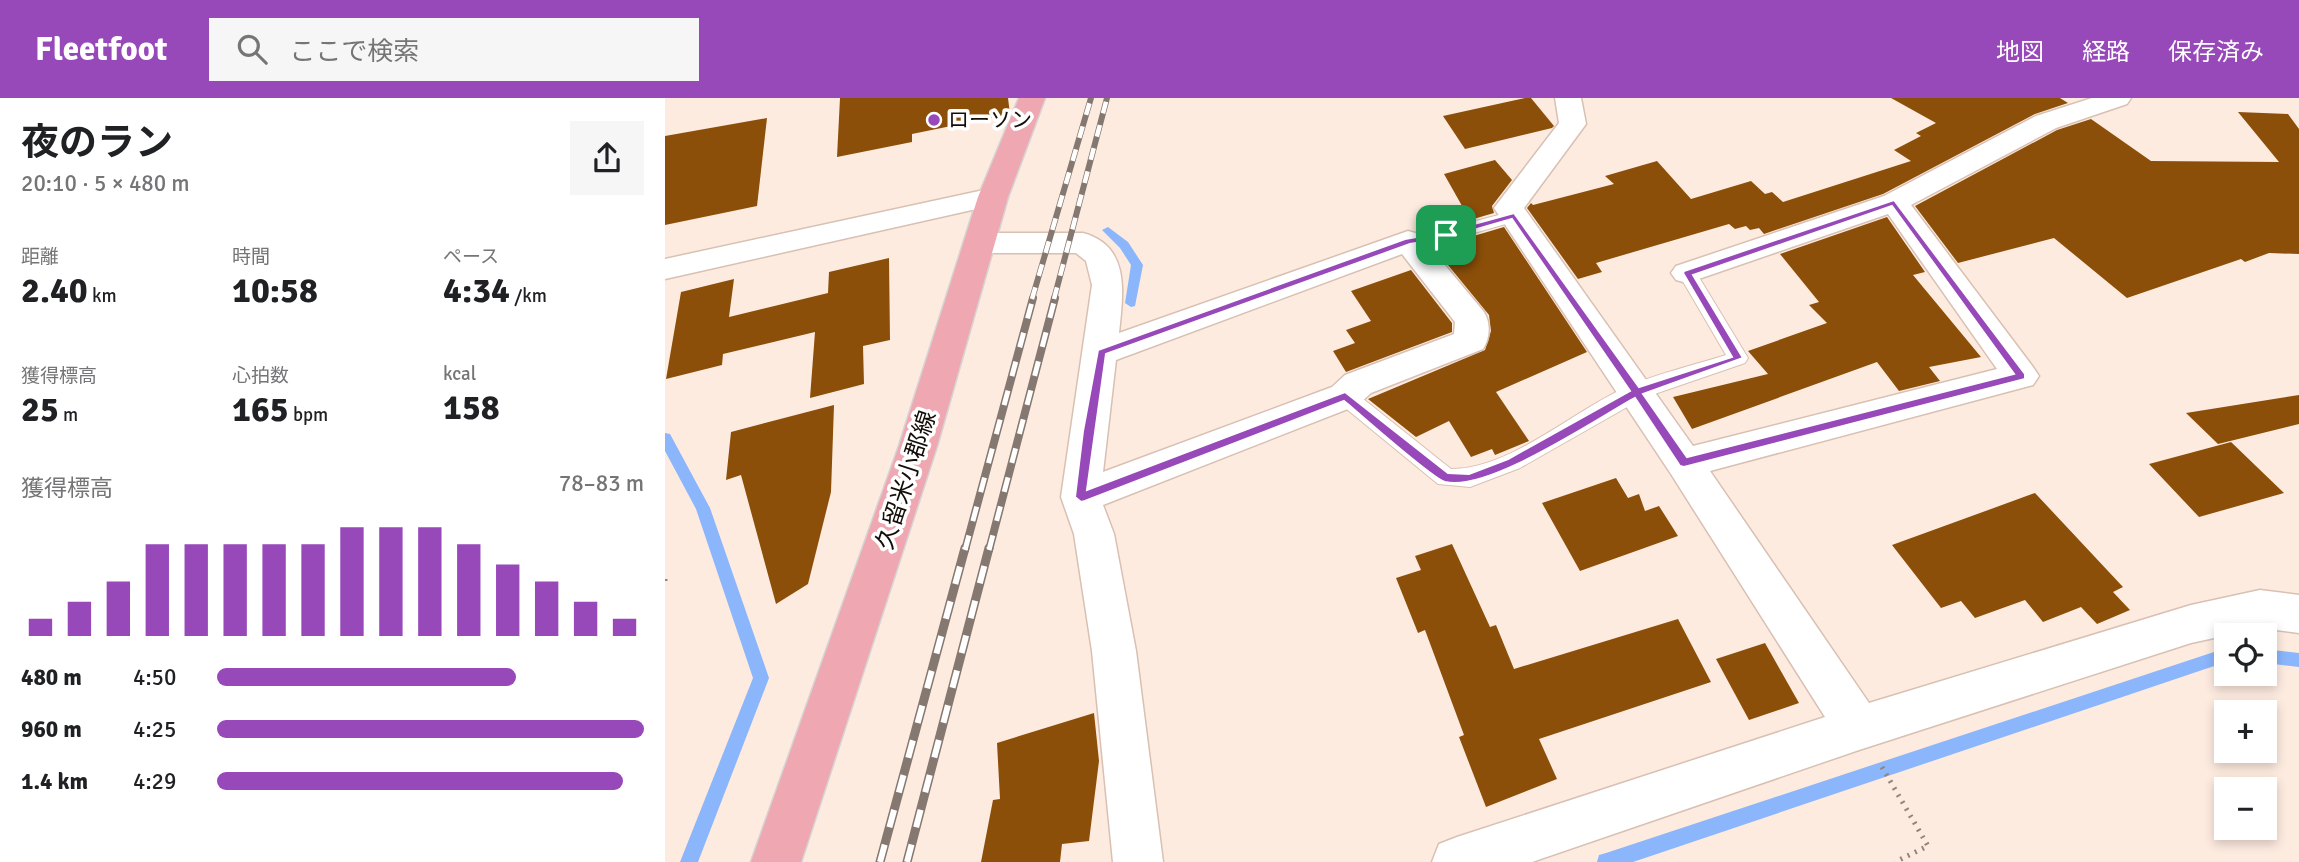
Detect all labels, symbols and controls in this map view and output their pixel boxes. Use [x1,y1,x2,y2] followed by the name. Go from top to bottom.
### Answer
[209,18,699,81] search box
[35,29,167,70] text: Fleetfoot
[233,30,271,68] icon: search
[289,36,419,68] text: ここで検索
[1996,37,2044,67] text: 地図
[2082,37,2130,67] text: 経路
[2168,37,2264,67] text: 保存済み
[948,107,1032,133] place label: ローソン
[926,112,942,128] marker: ローソン
[21,119,173,166] text: 夜のラン
[570,121,644,195] button: share
[21,169,190,198] text: 20:10 · 5 × 480 m
[1416,205,1476,265] pin
[1427,216,1465,254] icon: arrive
[21,245,59,269] text: 距離
[232,245,270,269] text: 時間
[443,245,499,269] text: ペース
[21,269,88,312] text: 2.40
[232,269,318,312] text: 10:58
[443,269,510,312] text: 4:34
[88,284,117,308] text: km
[510,284,547,308] text: /km
[443,362,476,386] text: kcal
[21,364,97,388] text: 獲得標高
[232,364,289,388] text: 心拍数
[443,386,500,429] text: 158
[21,388,59,431] text: 25
[232,388,289,431] text: 165
[59,403,78,427] text: m
[289,403,328,427] text: bpm
[869,407,943,553] street label: 久留米小郡線
[559,469,644,498] text: 78–83 m
[21,474,113,503] text: 獲得標高
[2214,623,2277,840] map controls
[2214,623,2277,686] button: locate
[21,663,82,692] text: 480 m
[133,663,176,692] text: 4:50
[2214,700,2277,763] button: +
[21,715,82,744] text: 960 m
[133,715,176,744] text: 4:25
[21,767,88,796] text: 1.4 km
[133,767,176,796] text: 4:29
[2214,777,2277,840] button: −

